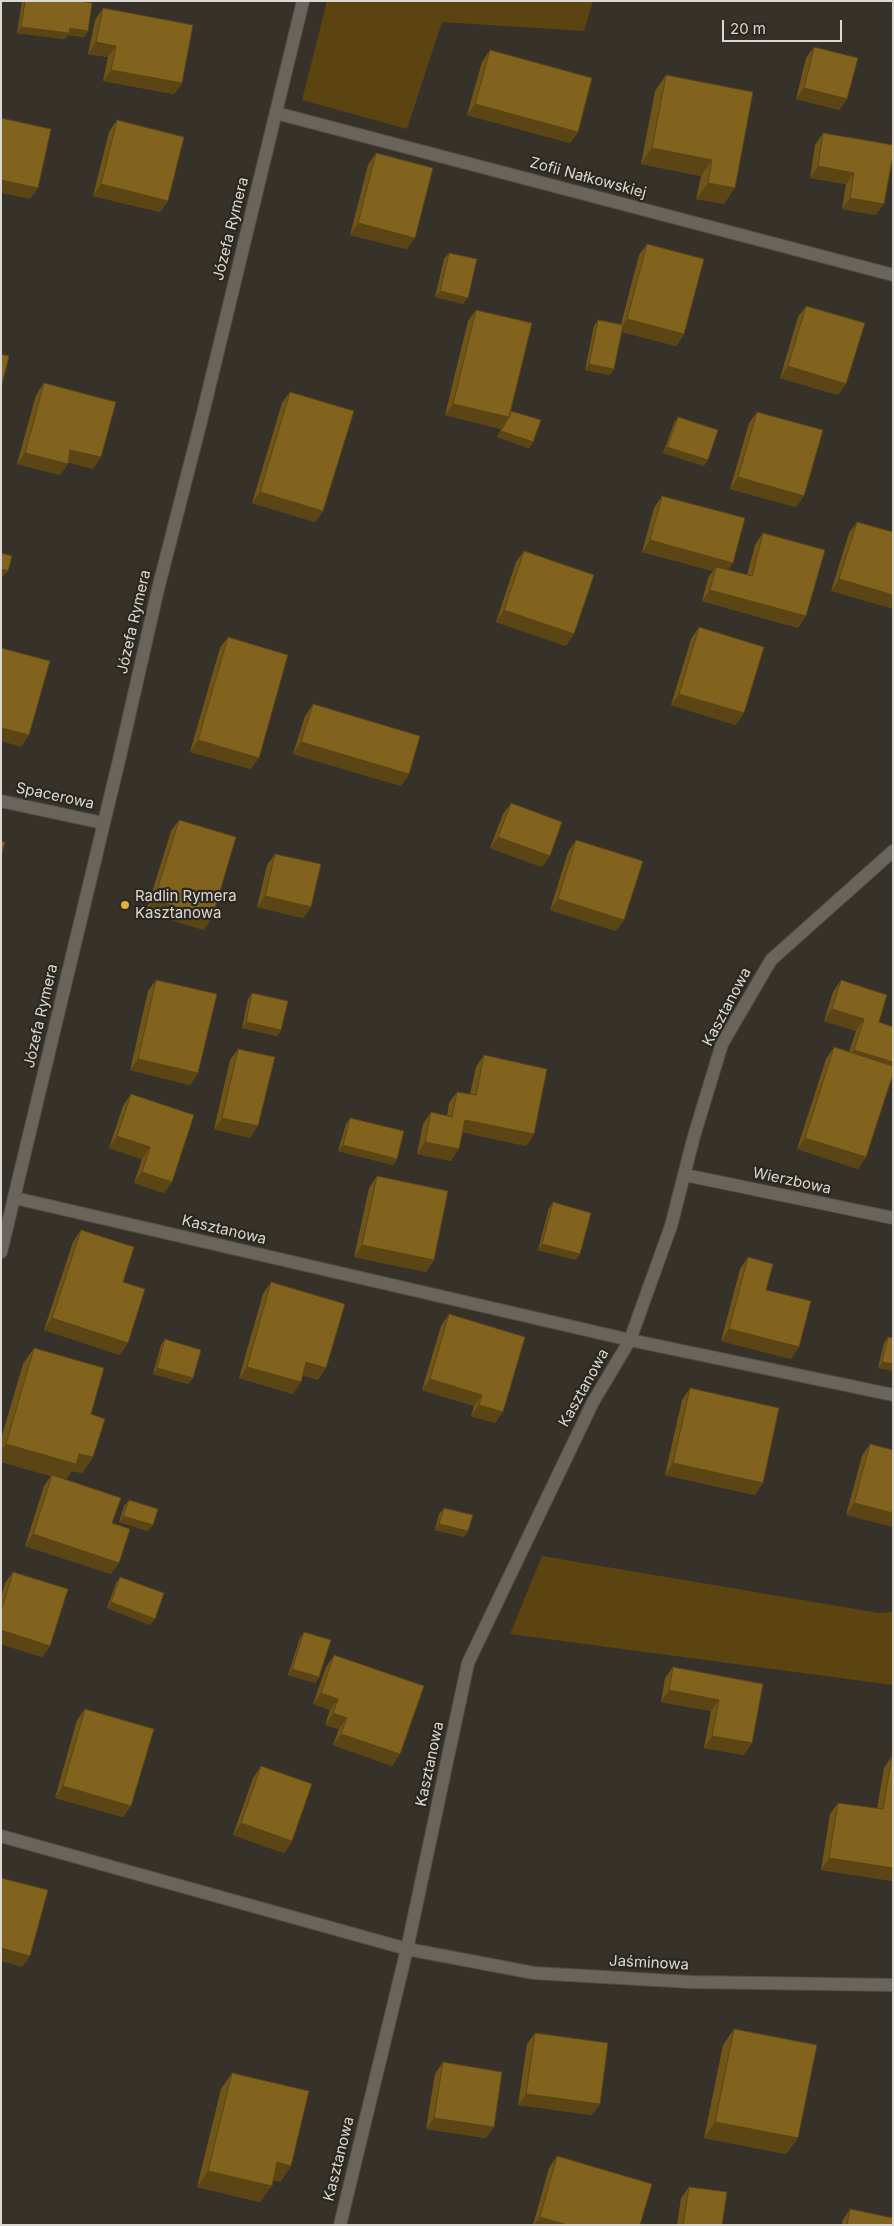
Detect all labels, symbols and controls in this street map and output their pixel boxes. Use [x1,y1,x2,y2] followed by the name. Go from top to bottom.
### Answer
[724,10,844,42] scale bar
[730,19,766,38] text: 20 m
[528,154,648,202] street label: Zofii Nałkowskiej
[209,175,253,283] street label: Józefa Rymera
[113,568,155,676] street label: Józefa Rymera
[14,779,96,813] street label: Spacerowa
[135,887,237,922] place label: Radlin Rymera Kasztanowa
[119,899,131,911] marker: Radlin Rymera Kasztanowa
[20,962,62,1070] street label: Józefa Rymera
[699,965,755,1049] street label: Kasztanowa
[751,1164,833,1198] street label: Wierzbowa
[180,1212,268,1248] street label: Kasztanowa
[555,1346,613,1430] street label: Kasztanowa
[412,1720,448,1808] street label: Kasztanowa
[609,1952,689,1974] street label: Jaśminowa
[320,2115,358,2203] street label: Kasztanowa

